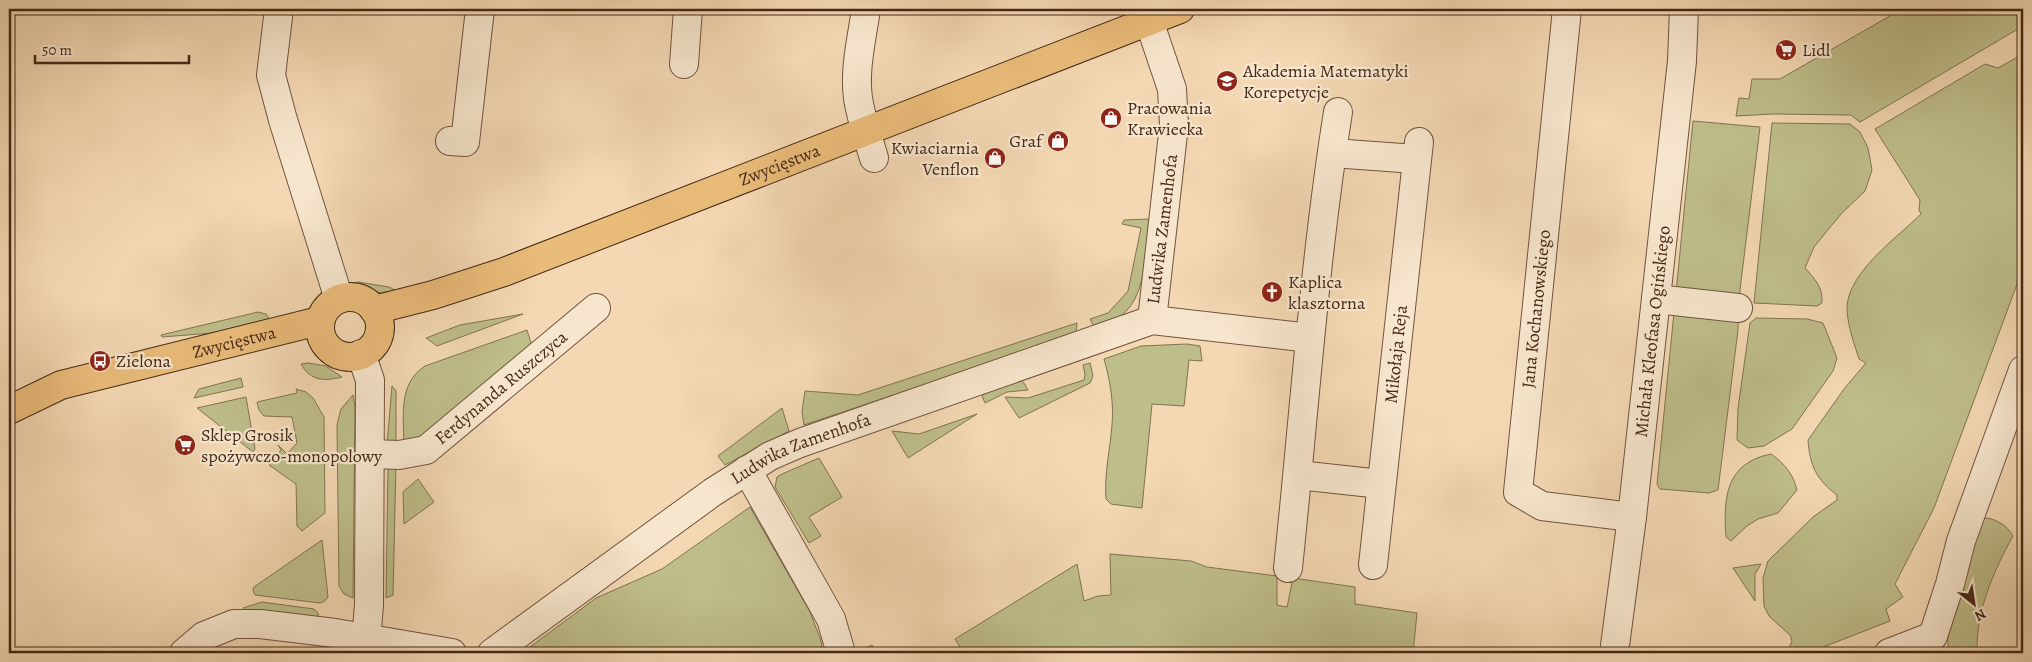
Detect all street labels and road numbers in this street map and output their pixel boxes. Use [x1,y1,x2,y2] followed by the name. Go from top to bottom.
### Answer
[735,138,824,191] street label: Zwycięstwa
[1141,152,1183,305] street label: Ludwika Zamenhofa
[1629,224,1676,438] street label: Michała Kleofasa Ogińskiego
[1516,229,1556,389] street label: Jana Kochanowskiego
[1379,303,1413,405] street label: Mikołaja Reja
[190,320,279,364] street label: Zwycięstwa
[429,325,573,450] street label: Ferdynanda Ruszczyca
[726,407,874,490] street label: Ludwika Zamenhofa

